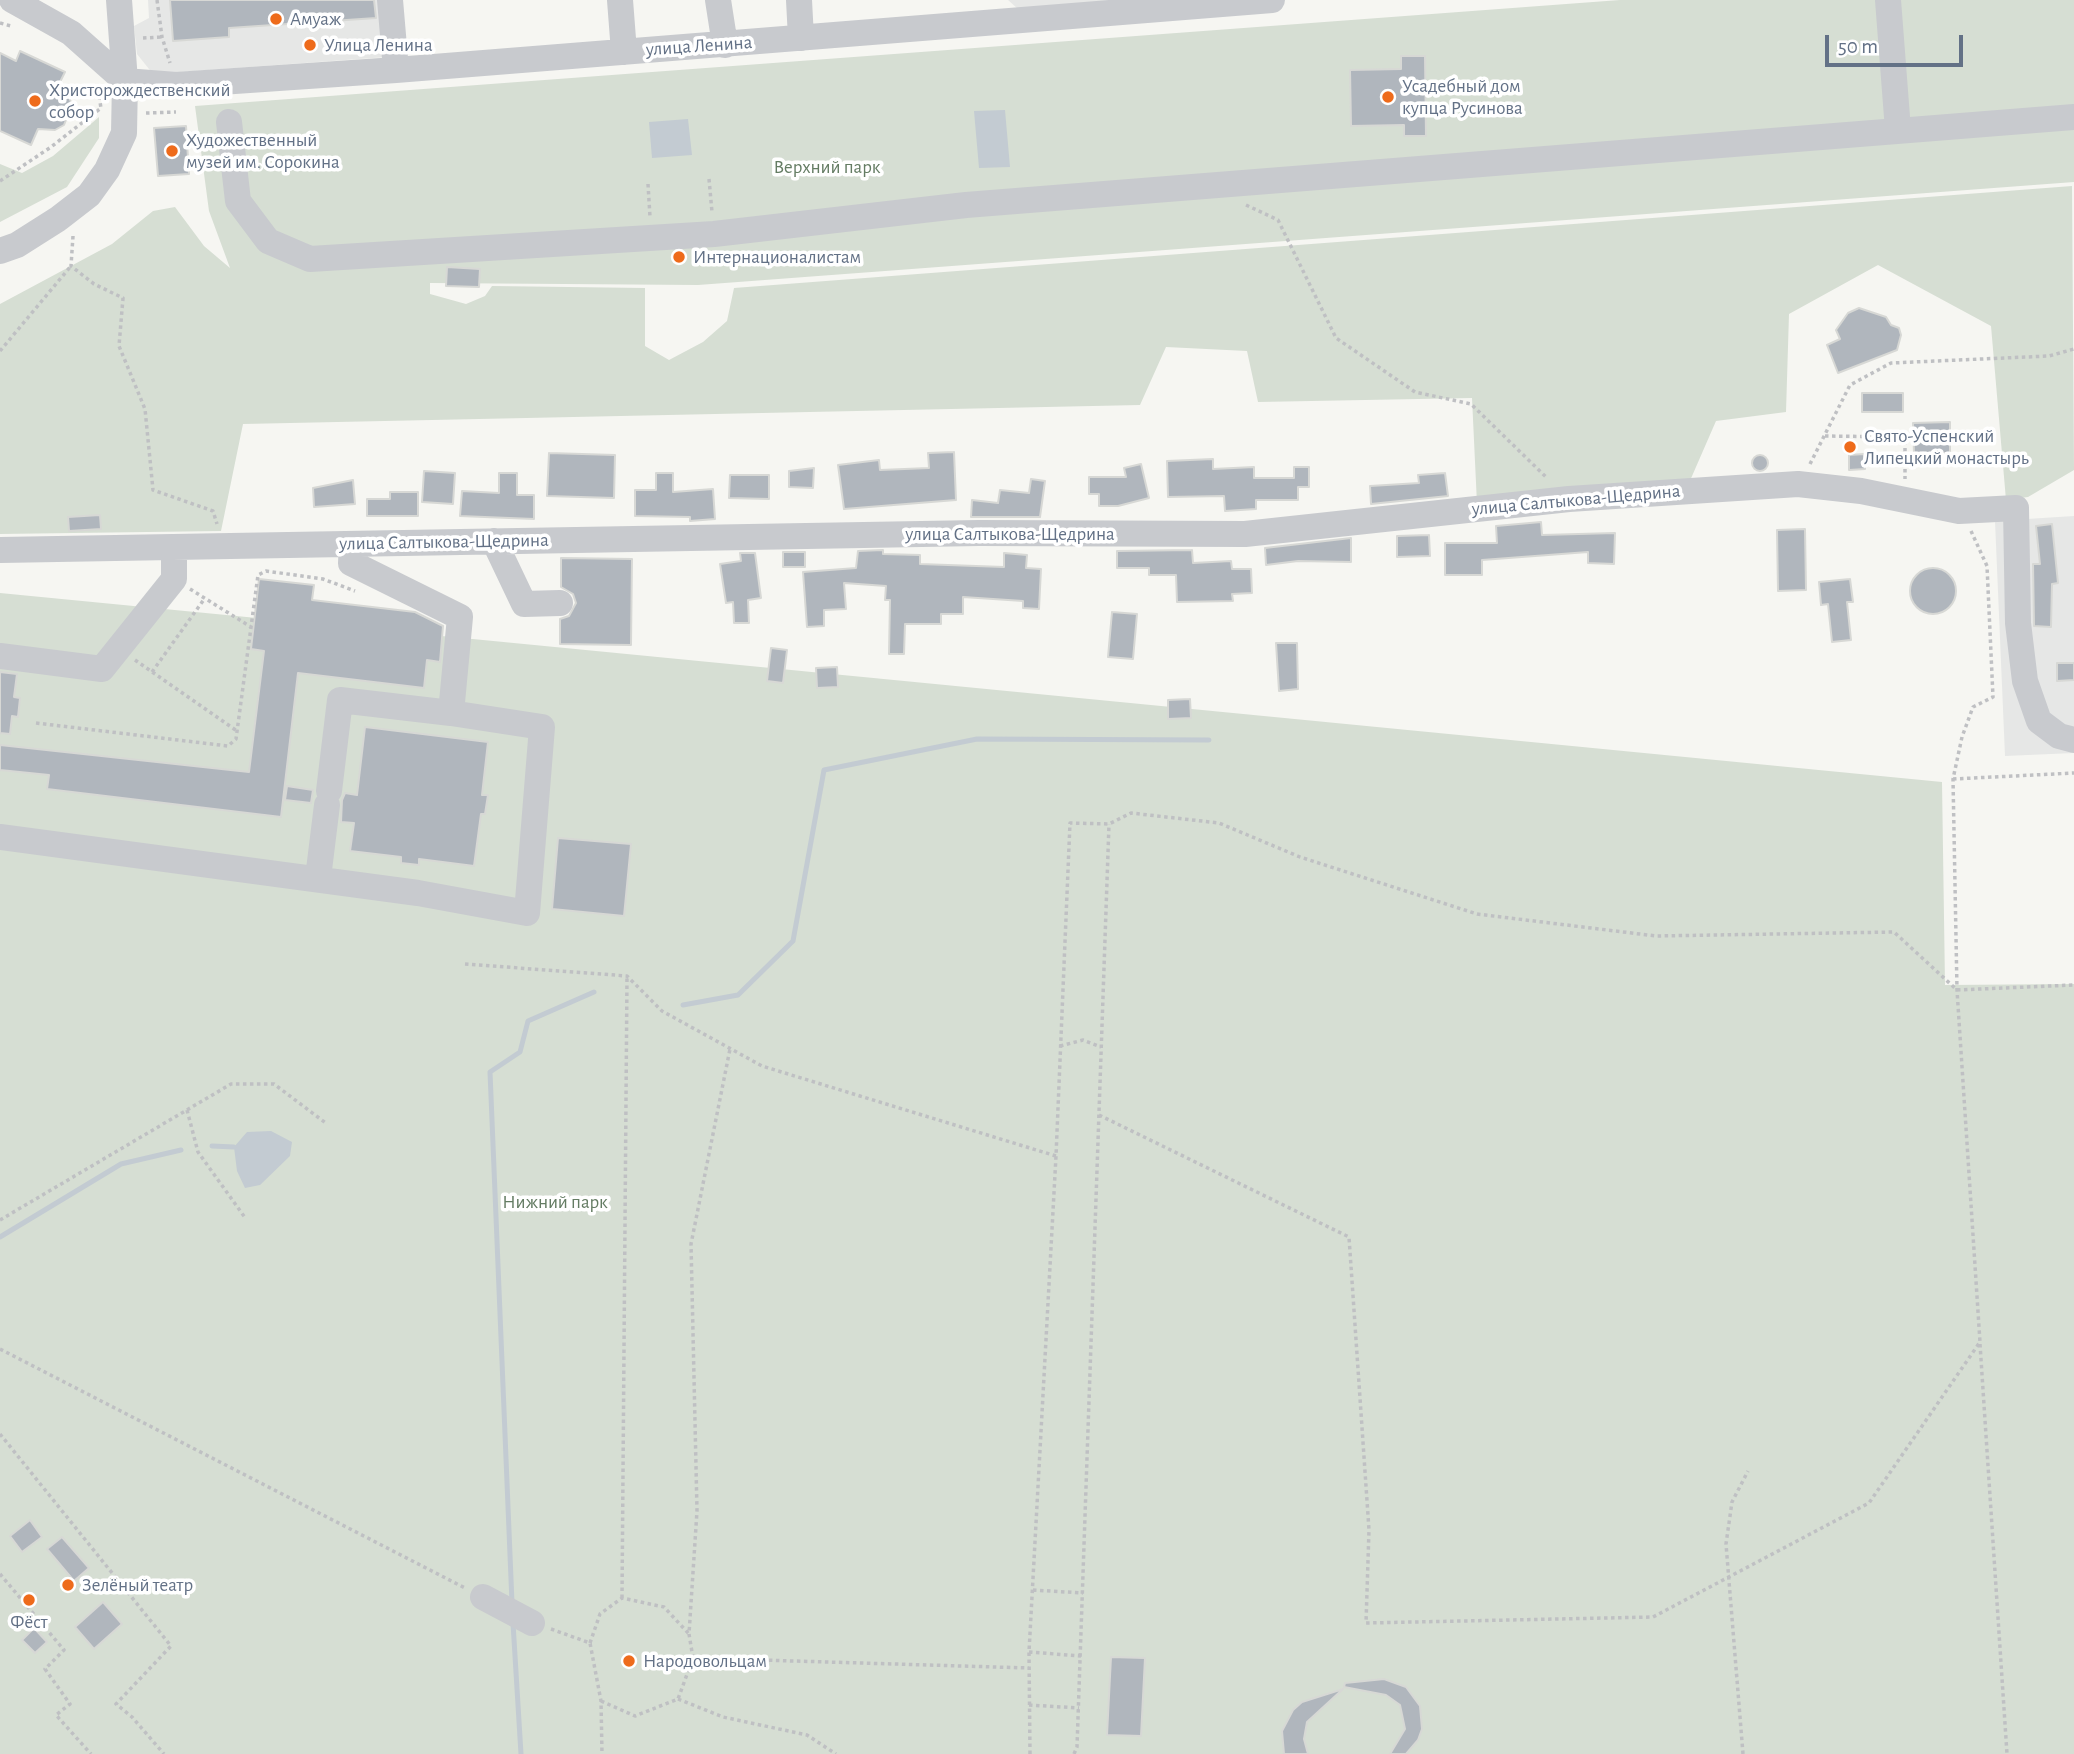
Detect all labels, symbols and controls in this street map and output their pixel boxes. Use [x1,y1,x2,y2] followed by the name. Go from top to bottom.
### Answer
[290,8,341,30] place label: Амуаж
[268,11,284,27] marker: Амуаж
[1829,21,1967,65] scale bar
[645,31,753,61] street label: улица Ленина
[324,34,433,56] place label: Улица Ленина
[1838,36,1878,57] text: 50 m
[302,37,318,53] marker: Улица Ленина
[1402,75,1523,119] place label: Усадебный дом купца Русинова
[49,79,231,123] place label: Христорождественский собор
[1380,89,1396,105] marker: Усадебный дом купца Русинова
[27,93,43,109] marker: Христорождественский собор
[186,129,340,173] place label: Художественный музей им. Сорокина
[164,143,180,159] marker: Художественный музей им. Сорокина
[774,156,880,178] park label: Верхний парк
[693,246,861,268] place label: Интернационалистам
[671,249,687,265] marker: Интернационалистам
[1864,425,2029,469] place label: Свято-Успенский Липецкий монастырь
[1842,439,1858,455] marker: Свято-Успенский Липецкий монастырь
[1471,480,1681,520] street label: улица Салтыкова-Щедрина
[905,523,1115,545] street label: улица Салтыкова-Щедрина
[339,529,549,555] street label: улица Салтыкова-Щедрина
[502,1191,608,1213] park label: Нижний парк
[82,1574,193,1596] place label: Зелёный театр
[60,1577,76,1593] marker: Зелёный театр
[21,1592,37,1608] marker: Фёст
[10,1611,48,1633] place label: Фёст
[643,1650,767,1672] place label: Народовольцам
[621,1653,637,1669] marker: Народовольцам

